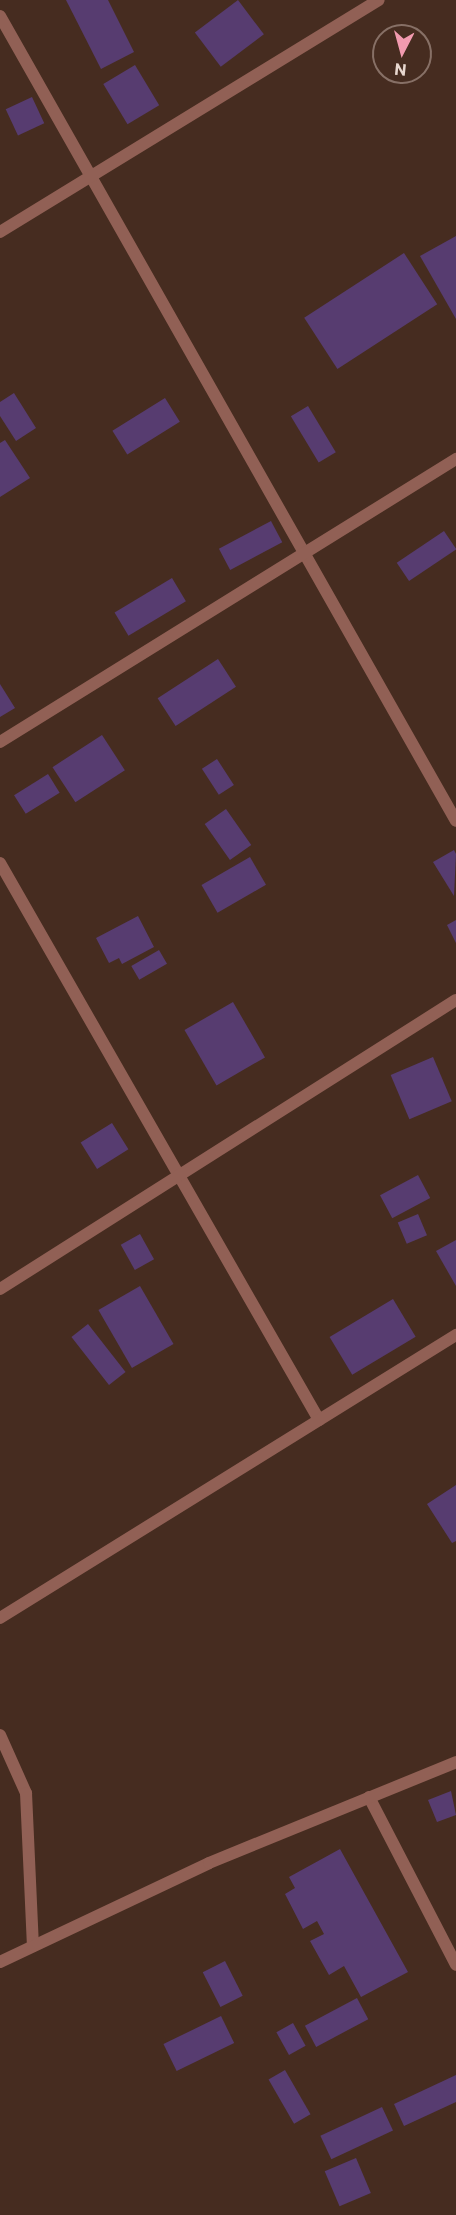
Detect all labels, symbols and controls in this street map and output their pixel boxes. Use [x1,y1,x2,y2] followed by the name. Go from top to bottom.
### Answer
[372,24,432,84] north arrow
[393,60,407,80] text: N

